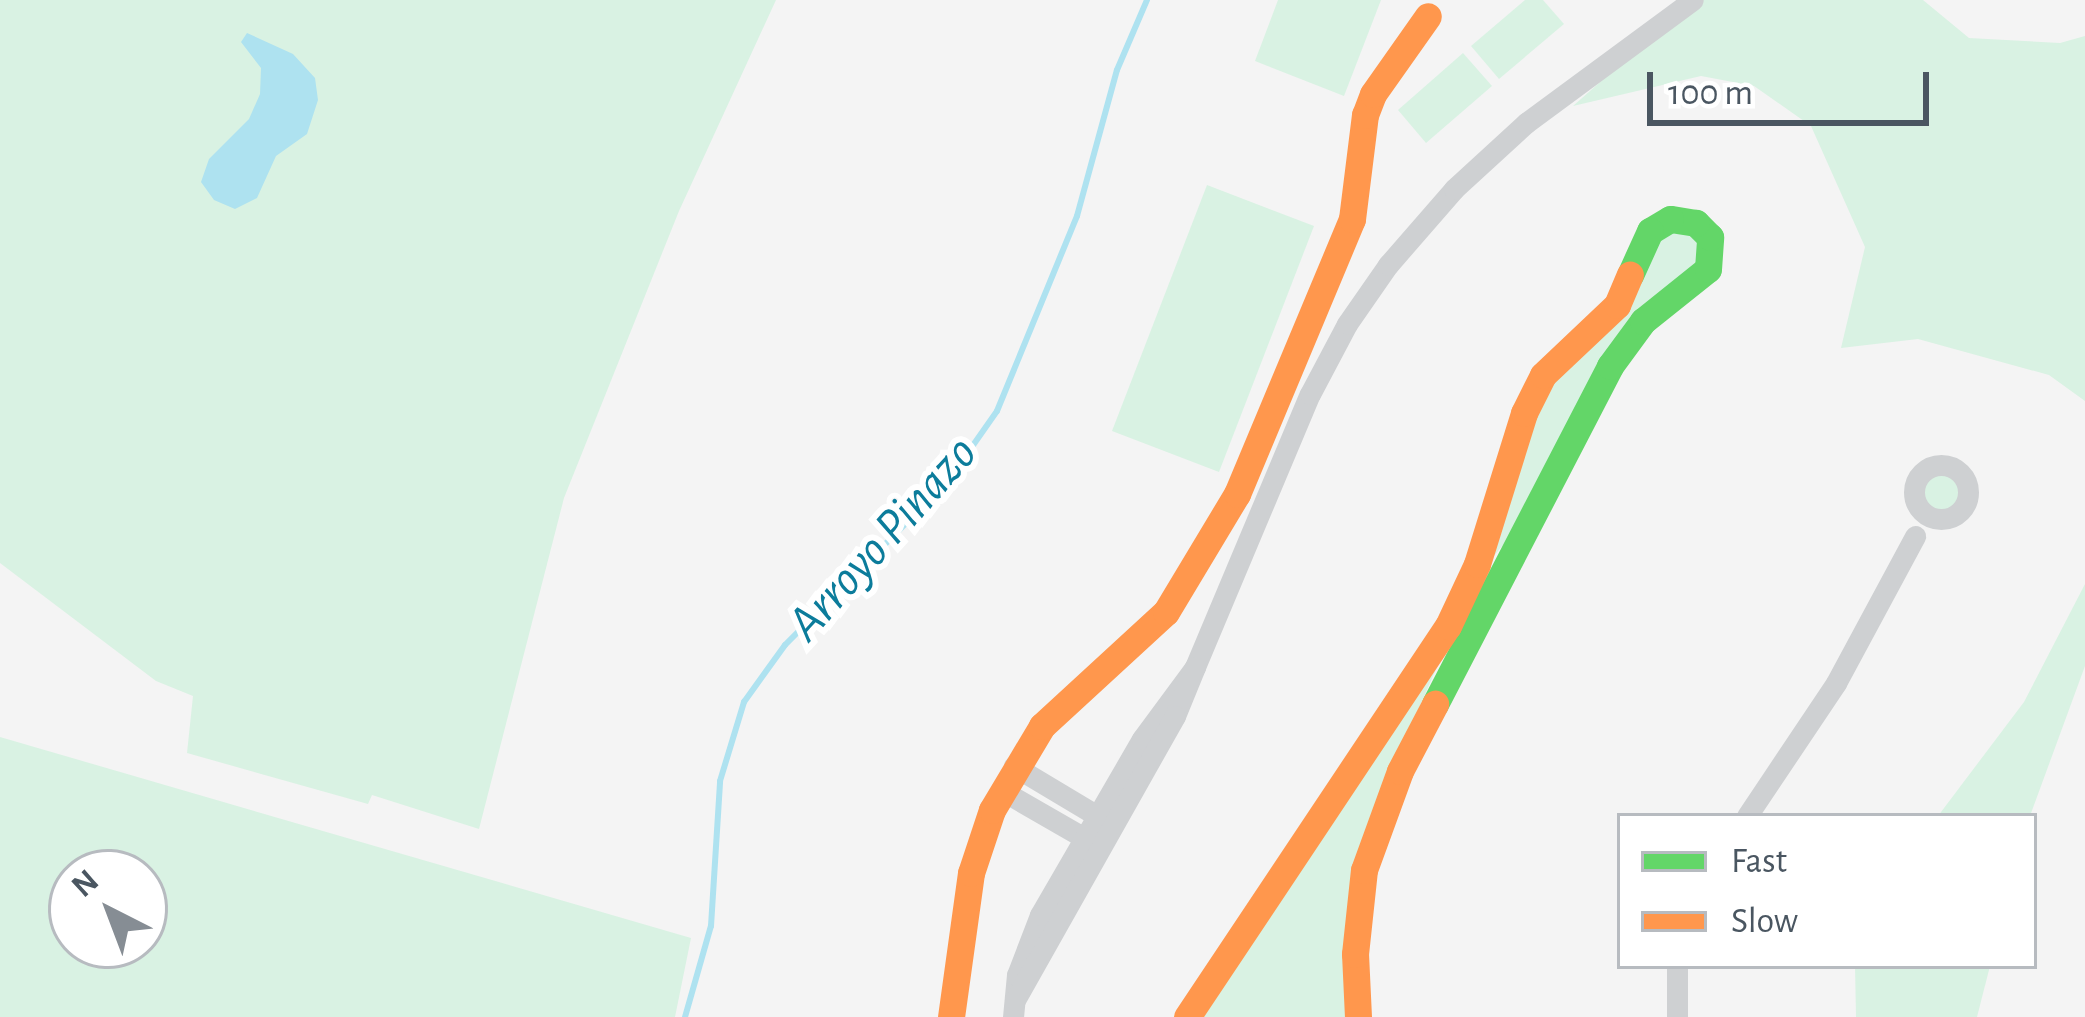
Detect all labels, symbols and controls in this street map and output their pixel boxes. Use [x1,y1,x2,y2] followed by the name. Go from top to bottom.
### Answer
[1653,48,1935,122] scale bar
[1668,75,1753,111] text: 100 m
[775,424,991,654] water label: Arroyo Pinazo
[1617,813,2037,969] legend
[1731,843,1787,879] text: Fast
[48,849,168,969] north arrow
[66,864,105,904] text: N
[1731,903,1798,939] text: Slow

